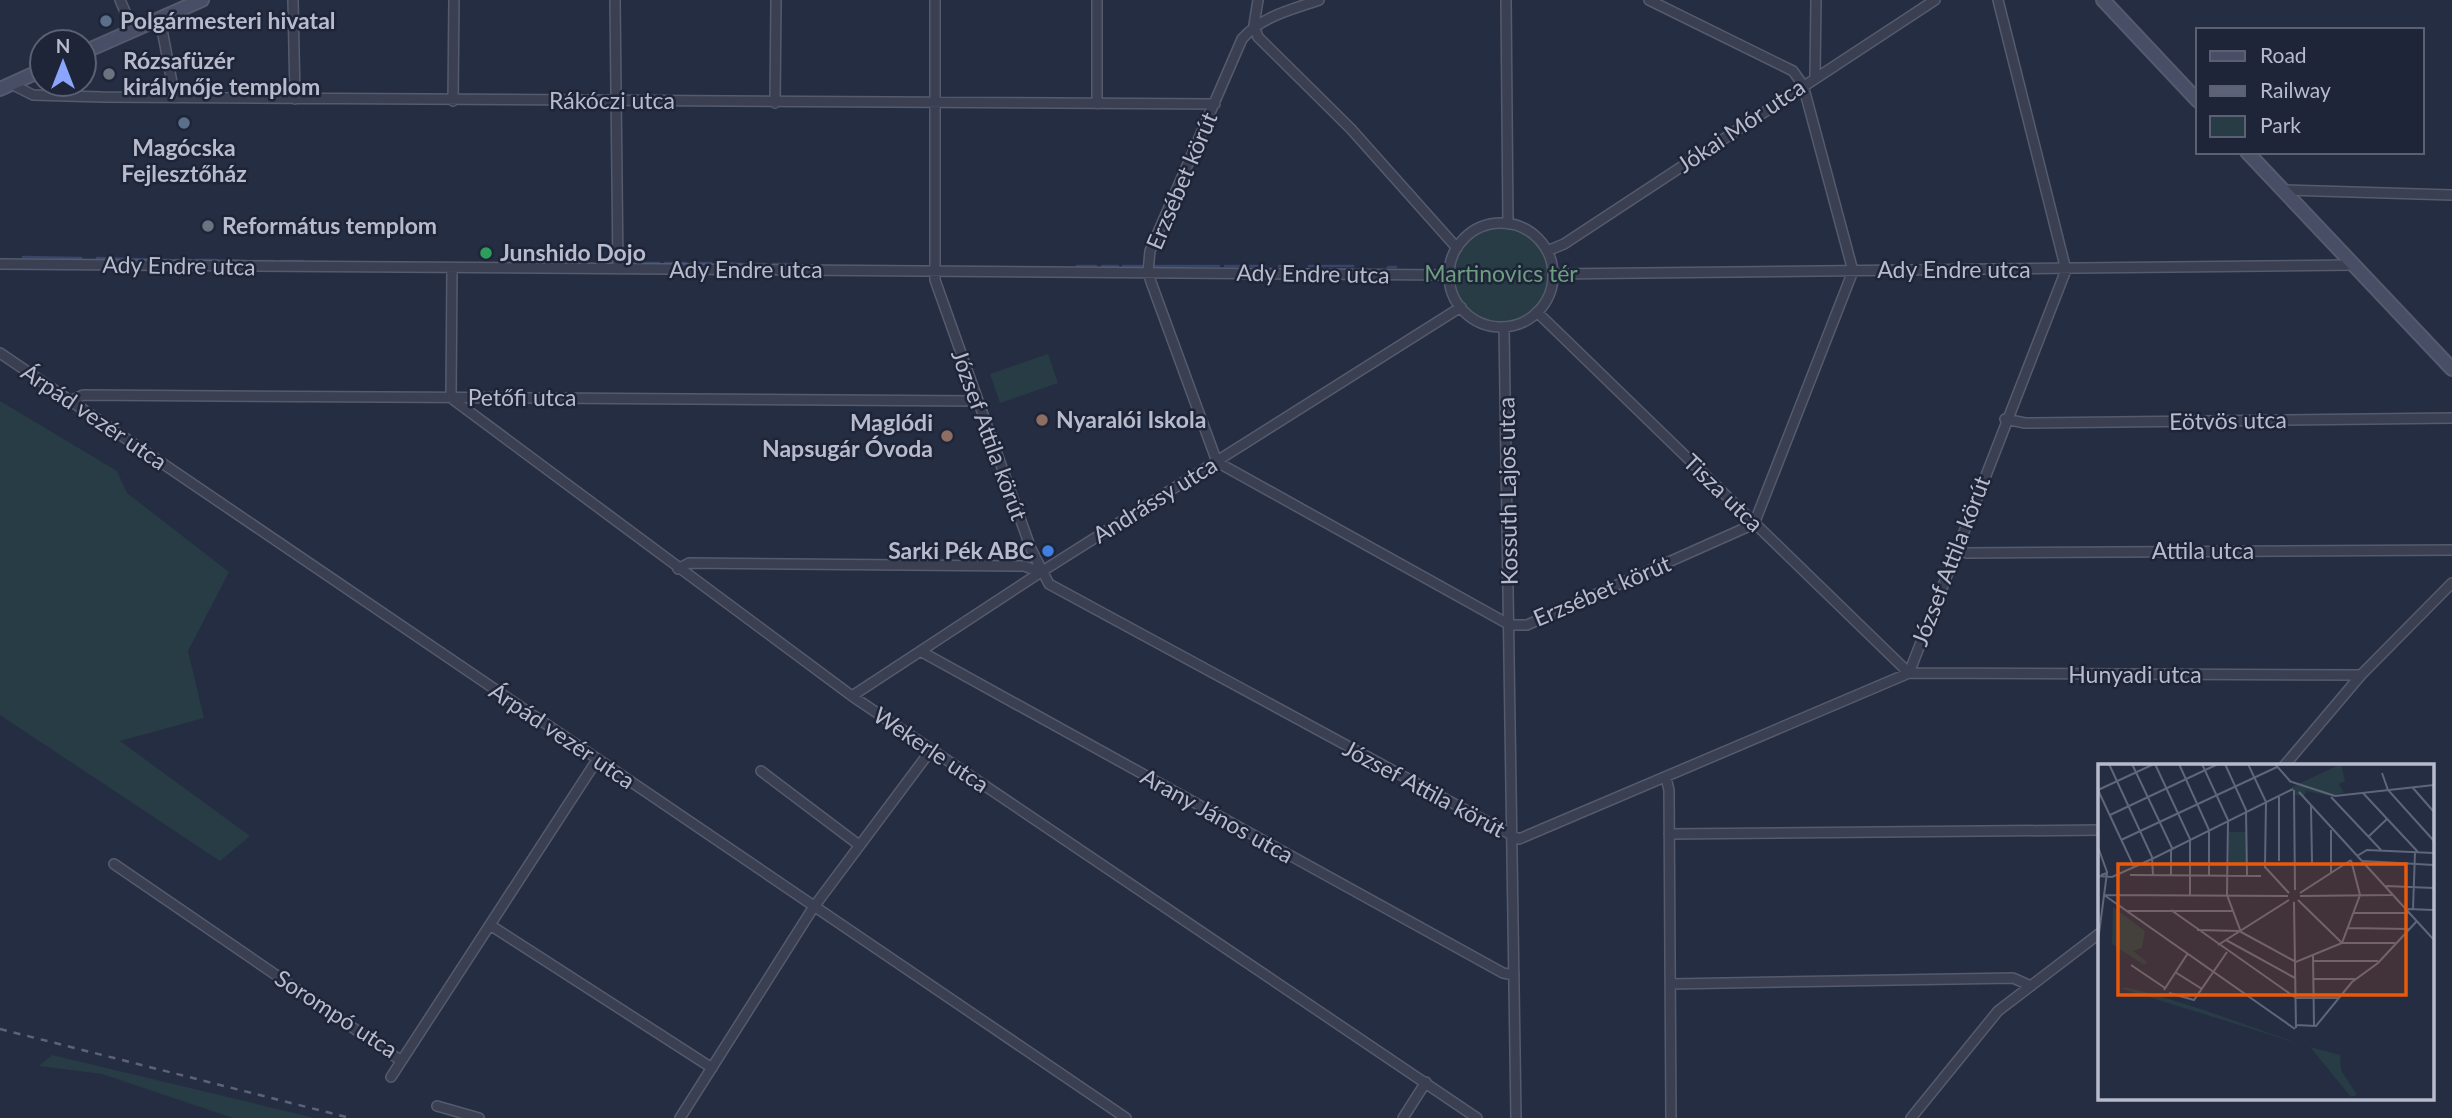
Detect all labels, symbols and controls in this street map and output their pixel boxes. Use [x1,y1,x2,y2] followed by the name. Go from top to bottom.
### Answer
[120,6,336,34] place label: Polgármesteri hivatal
[98,13,114,29] marker: Polgármesteri hivatal
[28,28,98,98] north arrow
[2196,28,2424,154] legend
[56,34,70,57] text: N
[2260,42,2307,67] text: Road
[123,46,320,100] place label: Rózsafüzér királynője templom
[101,66,117,82] marker: Rózsafüzér királynője templom
[1671,72,1810,178] street label: Jókai Mór utca
[2260,77,2331,102] text: Railway
[549,86,675,114] street label: Rákóczi utca
[1140,107,1223,253] street label: Erzsébet körút
[2260,112,2301,137] text: Park
[176,115,192,131] marker: Magócska Fejlesztőház
[121,133,247,187] place label: Magócska Fejlesztőház
[222,211,437,239] place label: Református templom
[200,218,216,234] marker: Református templom
[500,238,646,266] place label: Junshido Dojo
[478,245,494,261] marker: Junshido Dojo
[102,250,256,280] street label: Ady Endre utca
[669,255,823,283] street label: Ady Endre utca
[1877,255,2031,283] street label: Ady Endre utca
[1236,258,1390,288] street label: Ady Endre utca
[1424,259,1578,287] park label: Martinovics tér
[946,345,1034,525] street label: József Attila körút
[16,357,173,475] street label: Árpád vezér utca
[468,383,576,411] street label: Petőfi utca
[1491,397,1523,585] street label: Kossuth Lajos utca
[1056,405,1206,433] place label: Nyaralói Iskola
[2169,405,2287,435] street label: Eötvös utca
[762,408,933,462] place label: Maglódi Napsugár Óvoda
[1034,412,1050,428] marker: Nyaralói Iskola
[939,428,955,444] marker: Maglódi Napsugár Óvoda
[1678,447,1769,537] street label: Tisza utca
[1087,450,1222,548] street label: Andrássy utca
[1905,471,1996,650] street label: József Attila körút
[888,536,1034,564] place label: Sarki Pék ABC
[2152,536,2254,564] street label: Attila utca
[1040,543,1056,559] marker: Sarki Pék ABC
[1529,548,1675,632] street label: Erzsébet körút
[2068,660,2202,688] street label: Hunyadi utca
[484,676,641,794] street label: Árpád vezér utca
[869,700,995,798] street label: Wekerle utca
[1339,734,1511,843] street label: József Attila körút
[1136,762,1299,869] street label: Arany János utca
[2098,764,2434,1100] inset map
[270,963,403,1063] street label: Sorompó utca

